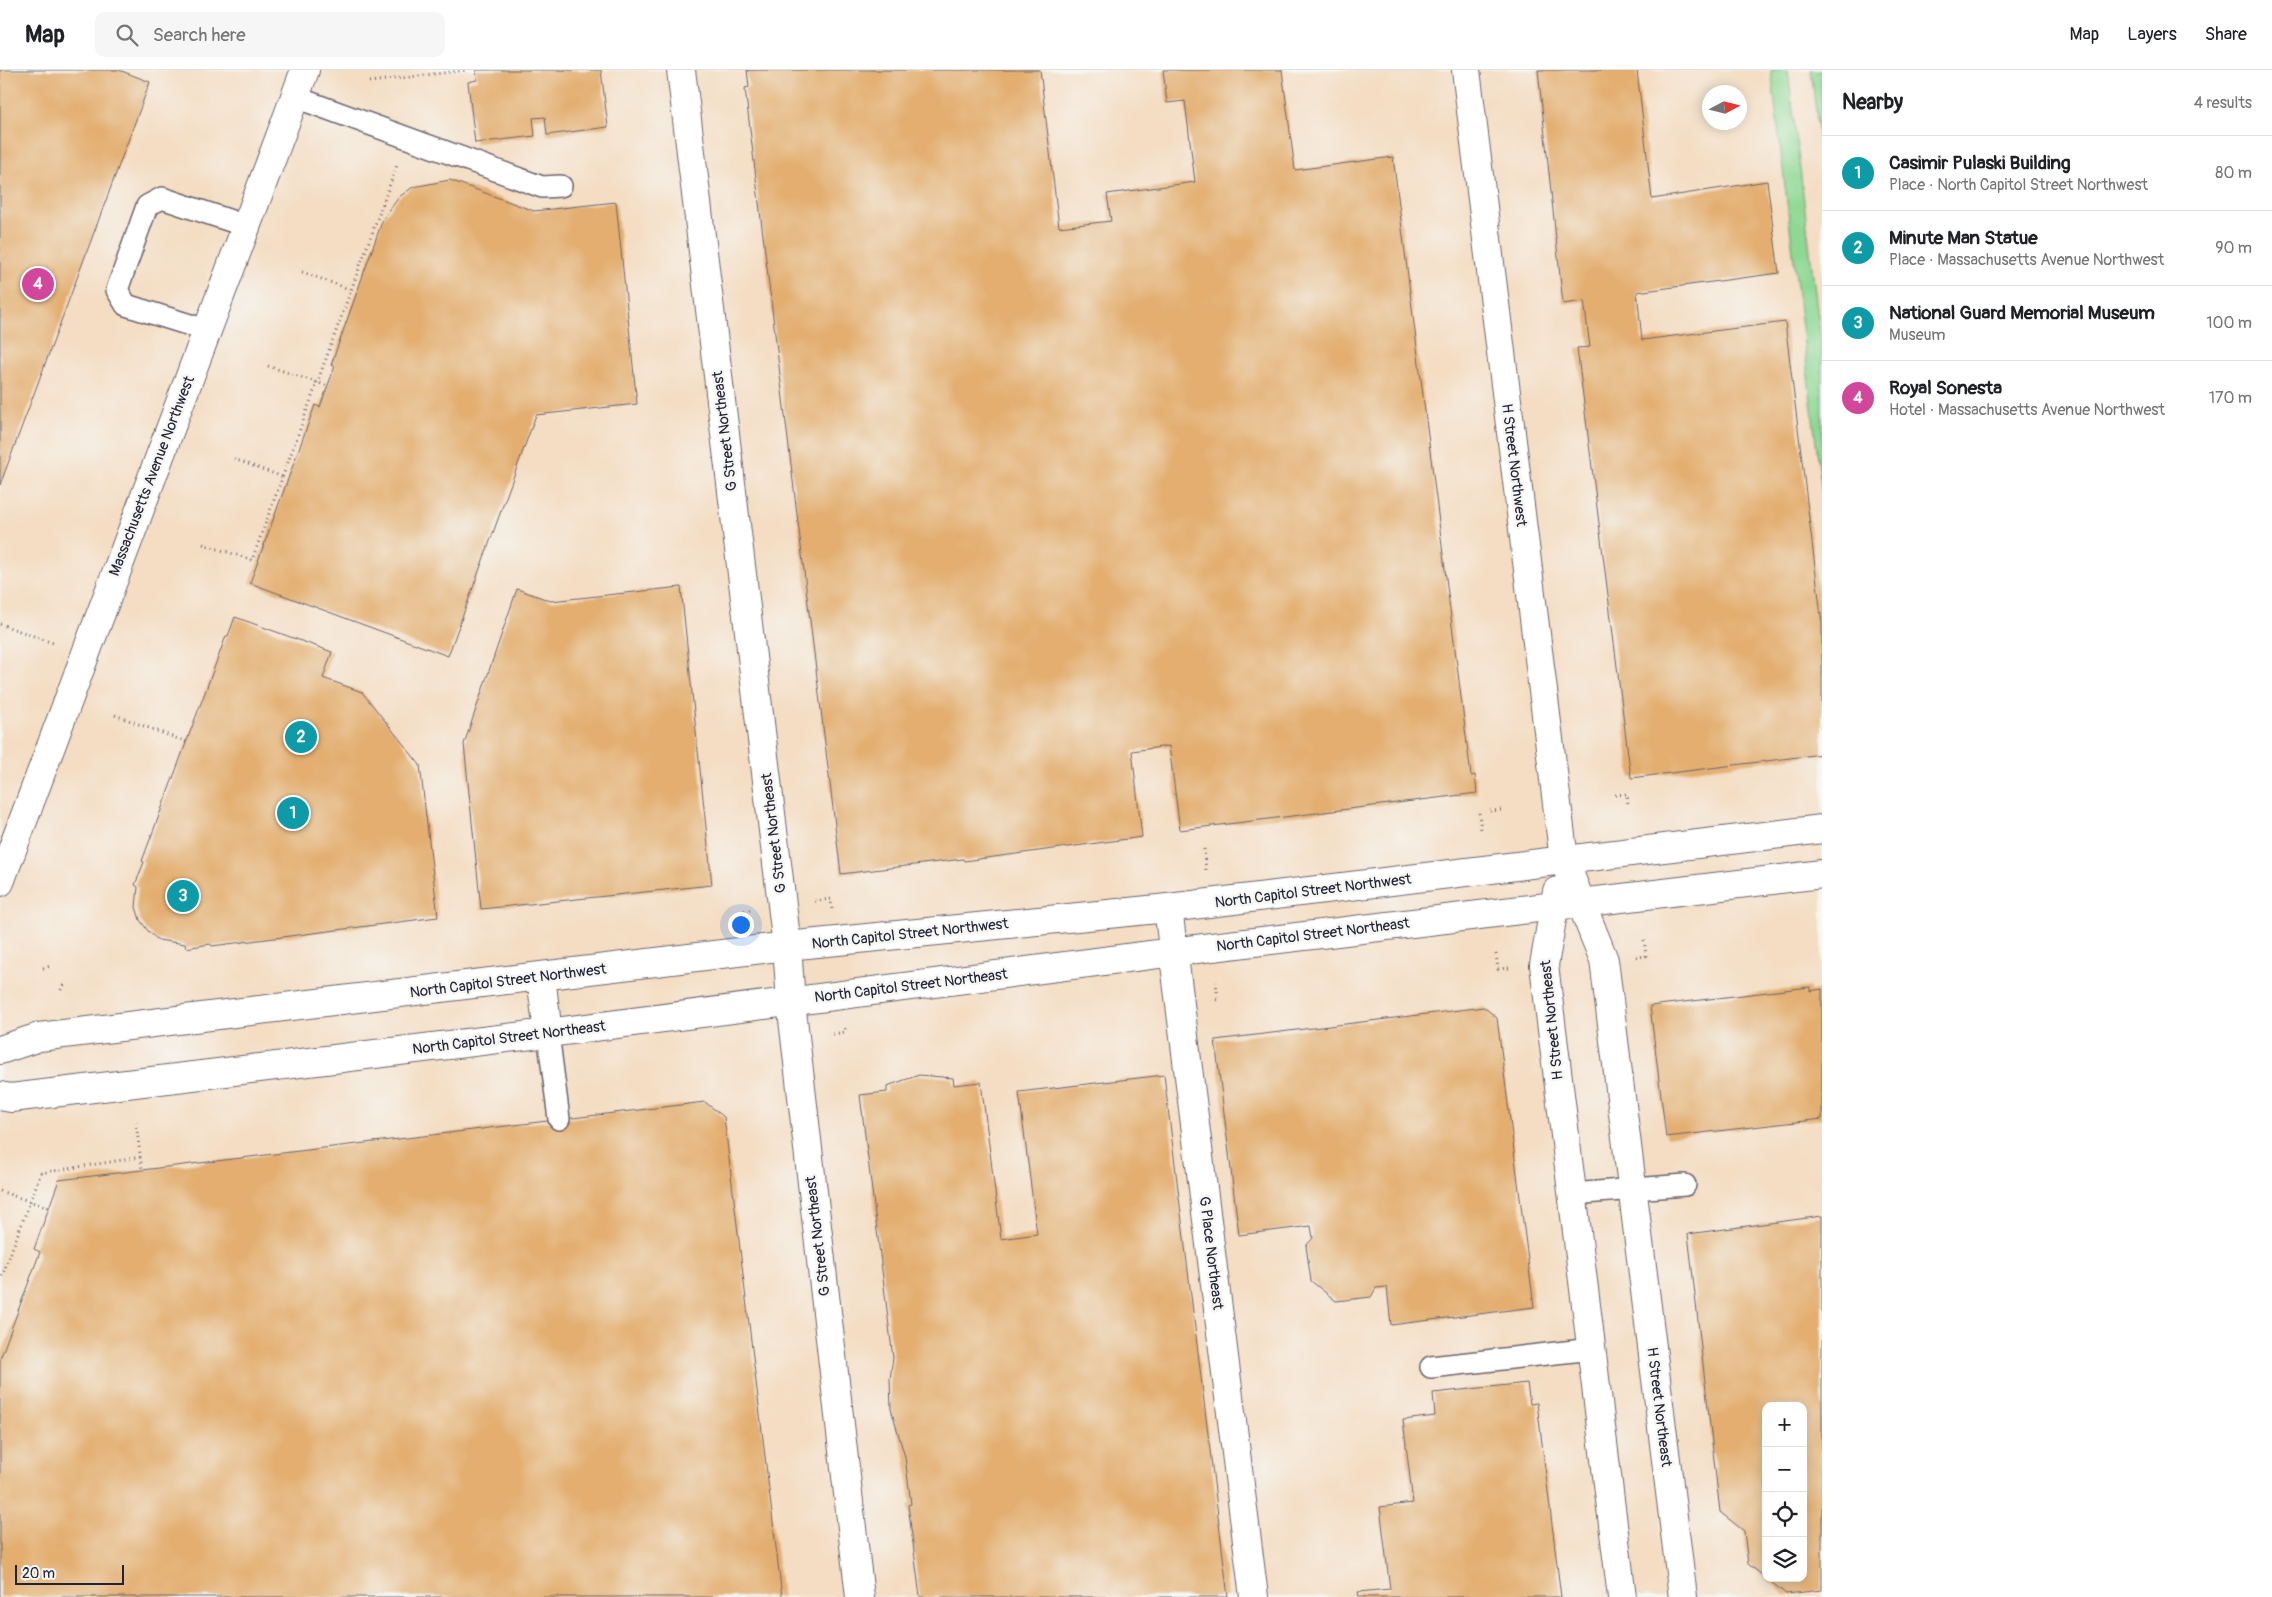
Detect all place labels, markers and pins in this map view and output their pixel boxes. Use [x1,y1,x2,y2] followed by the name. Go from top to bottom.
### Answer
[22,265,54,303] pin: 4
[285,718,317,756] pin: 2
[277,794,309,832] pin: 1
[167,877,199,915] pin: 3

